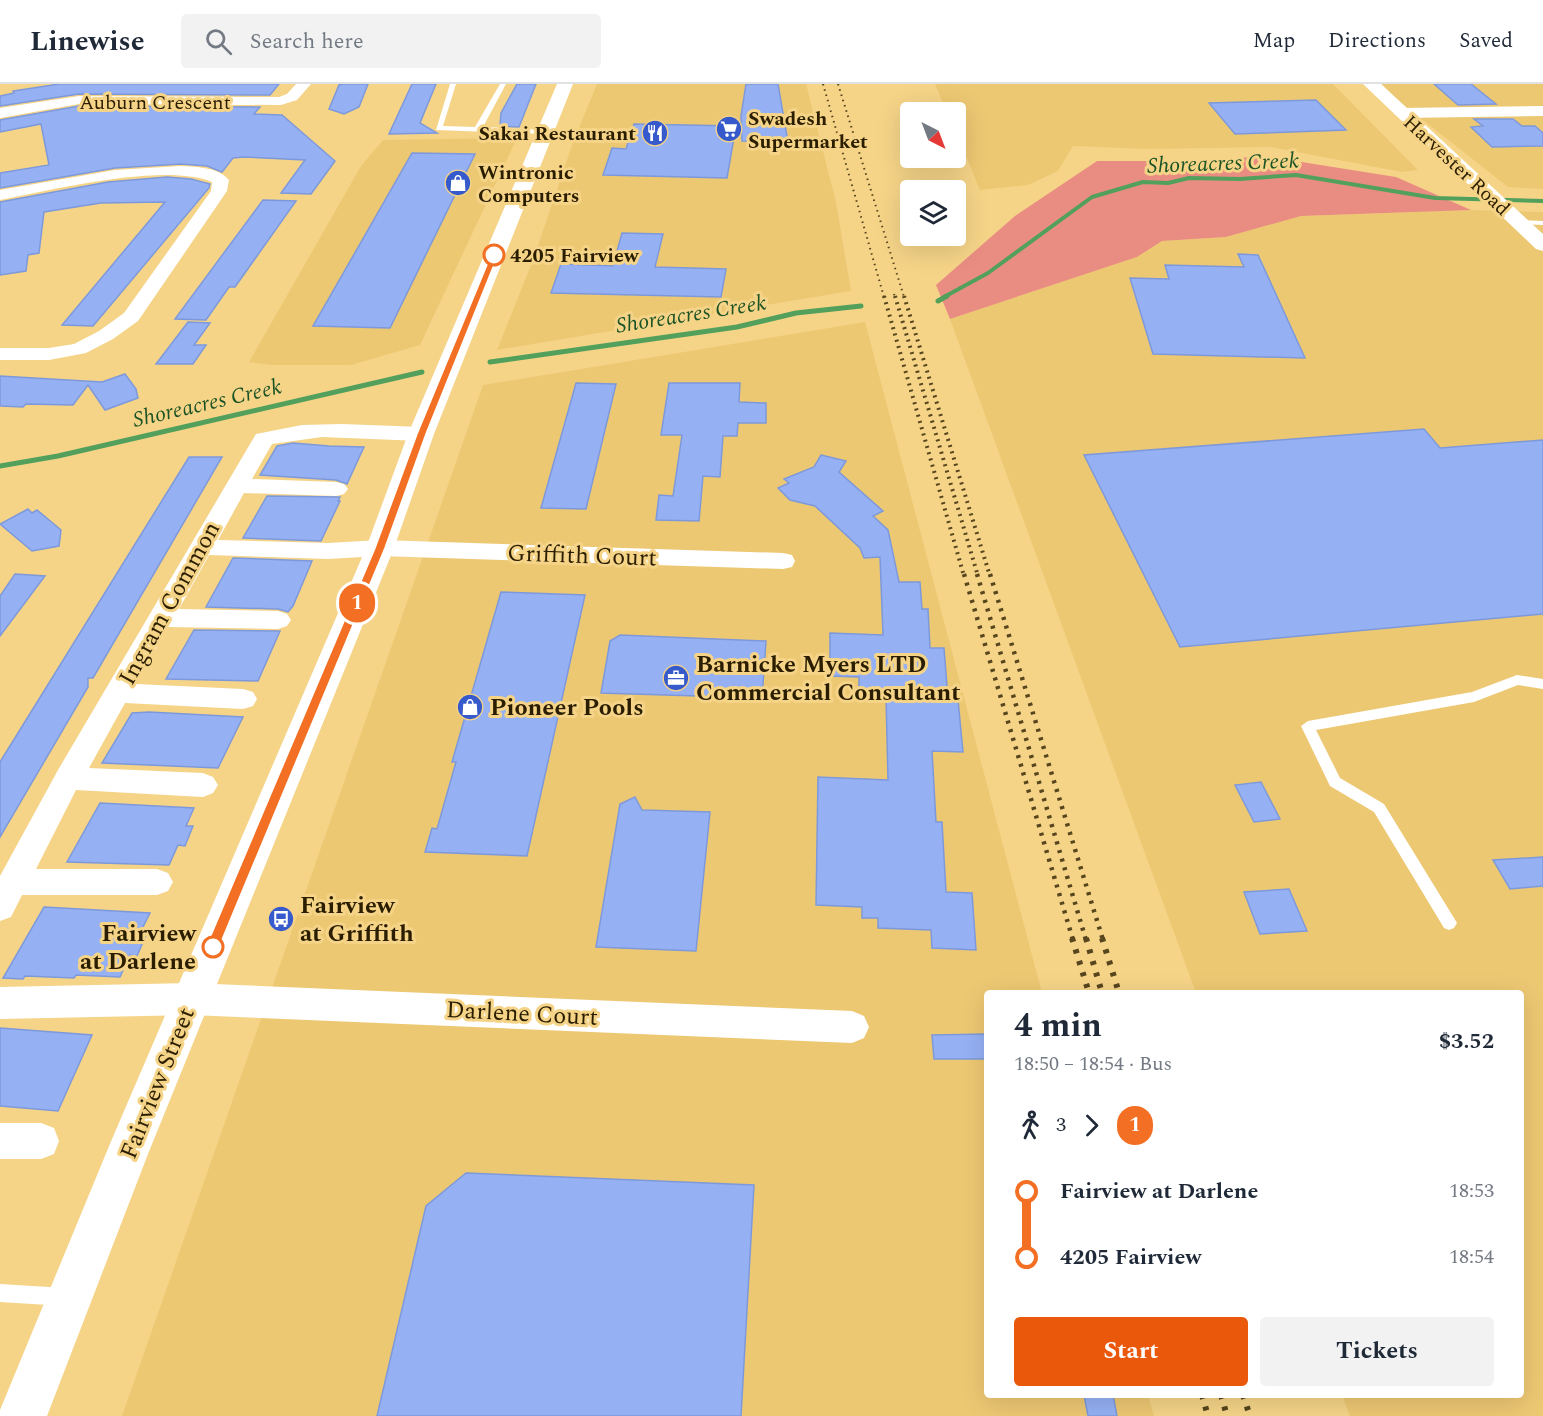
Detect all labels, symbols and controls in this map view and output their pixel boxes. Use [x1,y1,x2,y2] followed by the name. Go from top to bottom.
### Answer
[181,14,601,68] search box
[30,20,145,63] text: Linewise
[202,25,235,58] icon: search
[250,25,364,58] text: Search here
[1253,25,1295,57] text: Map
[1328,25,1426,57] text: Directions
[1459,25,1513,57] text: Saved
[79,88,231,118] street label: Auburn Crescent
[900,102,966,168] north arrow
[900,102,966,246] map controls
[748,104,868,157] place label: Swadesh Supermarket
[1396,108,1516,223] street label: Harvester Road
[714,114,744,144] supermarket icon: Swadesh Supermarket
[640,118,670,148] restaurant icon: Sakai Restaurant
[478,119,636,149] place label: Sakai Restaurant
[1147,144,1300,183] water label: Shoreacres Creek
[478,158,580,211] place label: Wintronic Computers
[443,168,473,198] shop icon: Wintronic Computers
[900,180,966,246] button: layers
[510,241,640,271] place label: 4205 Fairview
[483,244,505,266] marker: 4205 Fairview
[614,286,769,343] water label: Shoreacres Creek
[130,370,285,437] water label: Shoreacres Creek
[110,515,230,692] street label: Ingram Common
[507,535,657,577] street label: Griffith Court
[338,584,376,622] line badge: 1
[351,587,363,619] text: 1
[696,647,961,711] place label: Barnicke Myers LTD Commercial Consultant
[661,663,691,693] office icon: Barnicke Myers LTD Commercial Consultant
[490,690,644,726] place label: Pioneer Pools
[455,692,485,722] shop icon: Pioneer Pools
[300,888,414,952] place label: Fairview at Griffith
[266,904,296,934] bus stop icon: Fairview at Griffith
[80,916,198,980] place label: Fairview at Darlene
[202,936,224,958] marker: Fairview at Darlene
[445,992,599,1036] street label: Darlene Court
[1014,1001,1102,1051] text: 4 min
[111,1002,205,1165] street label: Fairview Street
[1439,1025,1494,1058] text: $3.52
[1014,1049,1172,1079] text: 18:50 – 18:54 · Bus
[1014,1109,1047,1142] icon: walk
[1075,1109,1108,1142] icon: forward
[1129,1109,1141,1141] text: 1
[1056,1110,1066,1140] text: 3
[1060,1175,1258,1208] text: Fairview at Darlene
[1449,1176,1494,1206] text: 18:53
[1060,1241,1201,1274] text: 4205 Fairview
[1449,1242,1494,1272] text: 18:54
[1014,1317,1248,1386] button: Start
[1260,1317,1494,1386] button: Tickets

